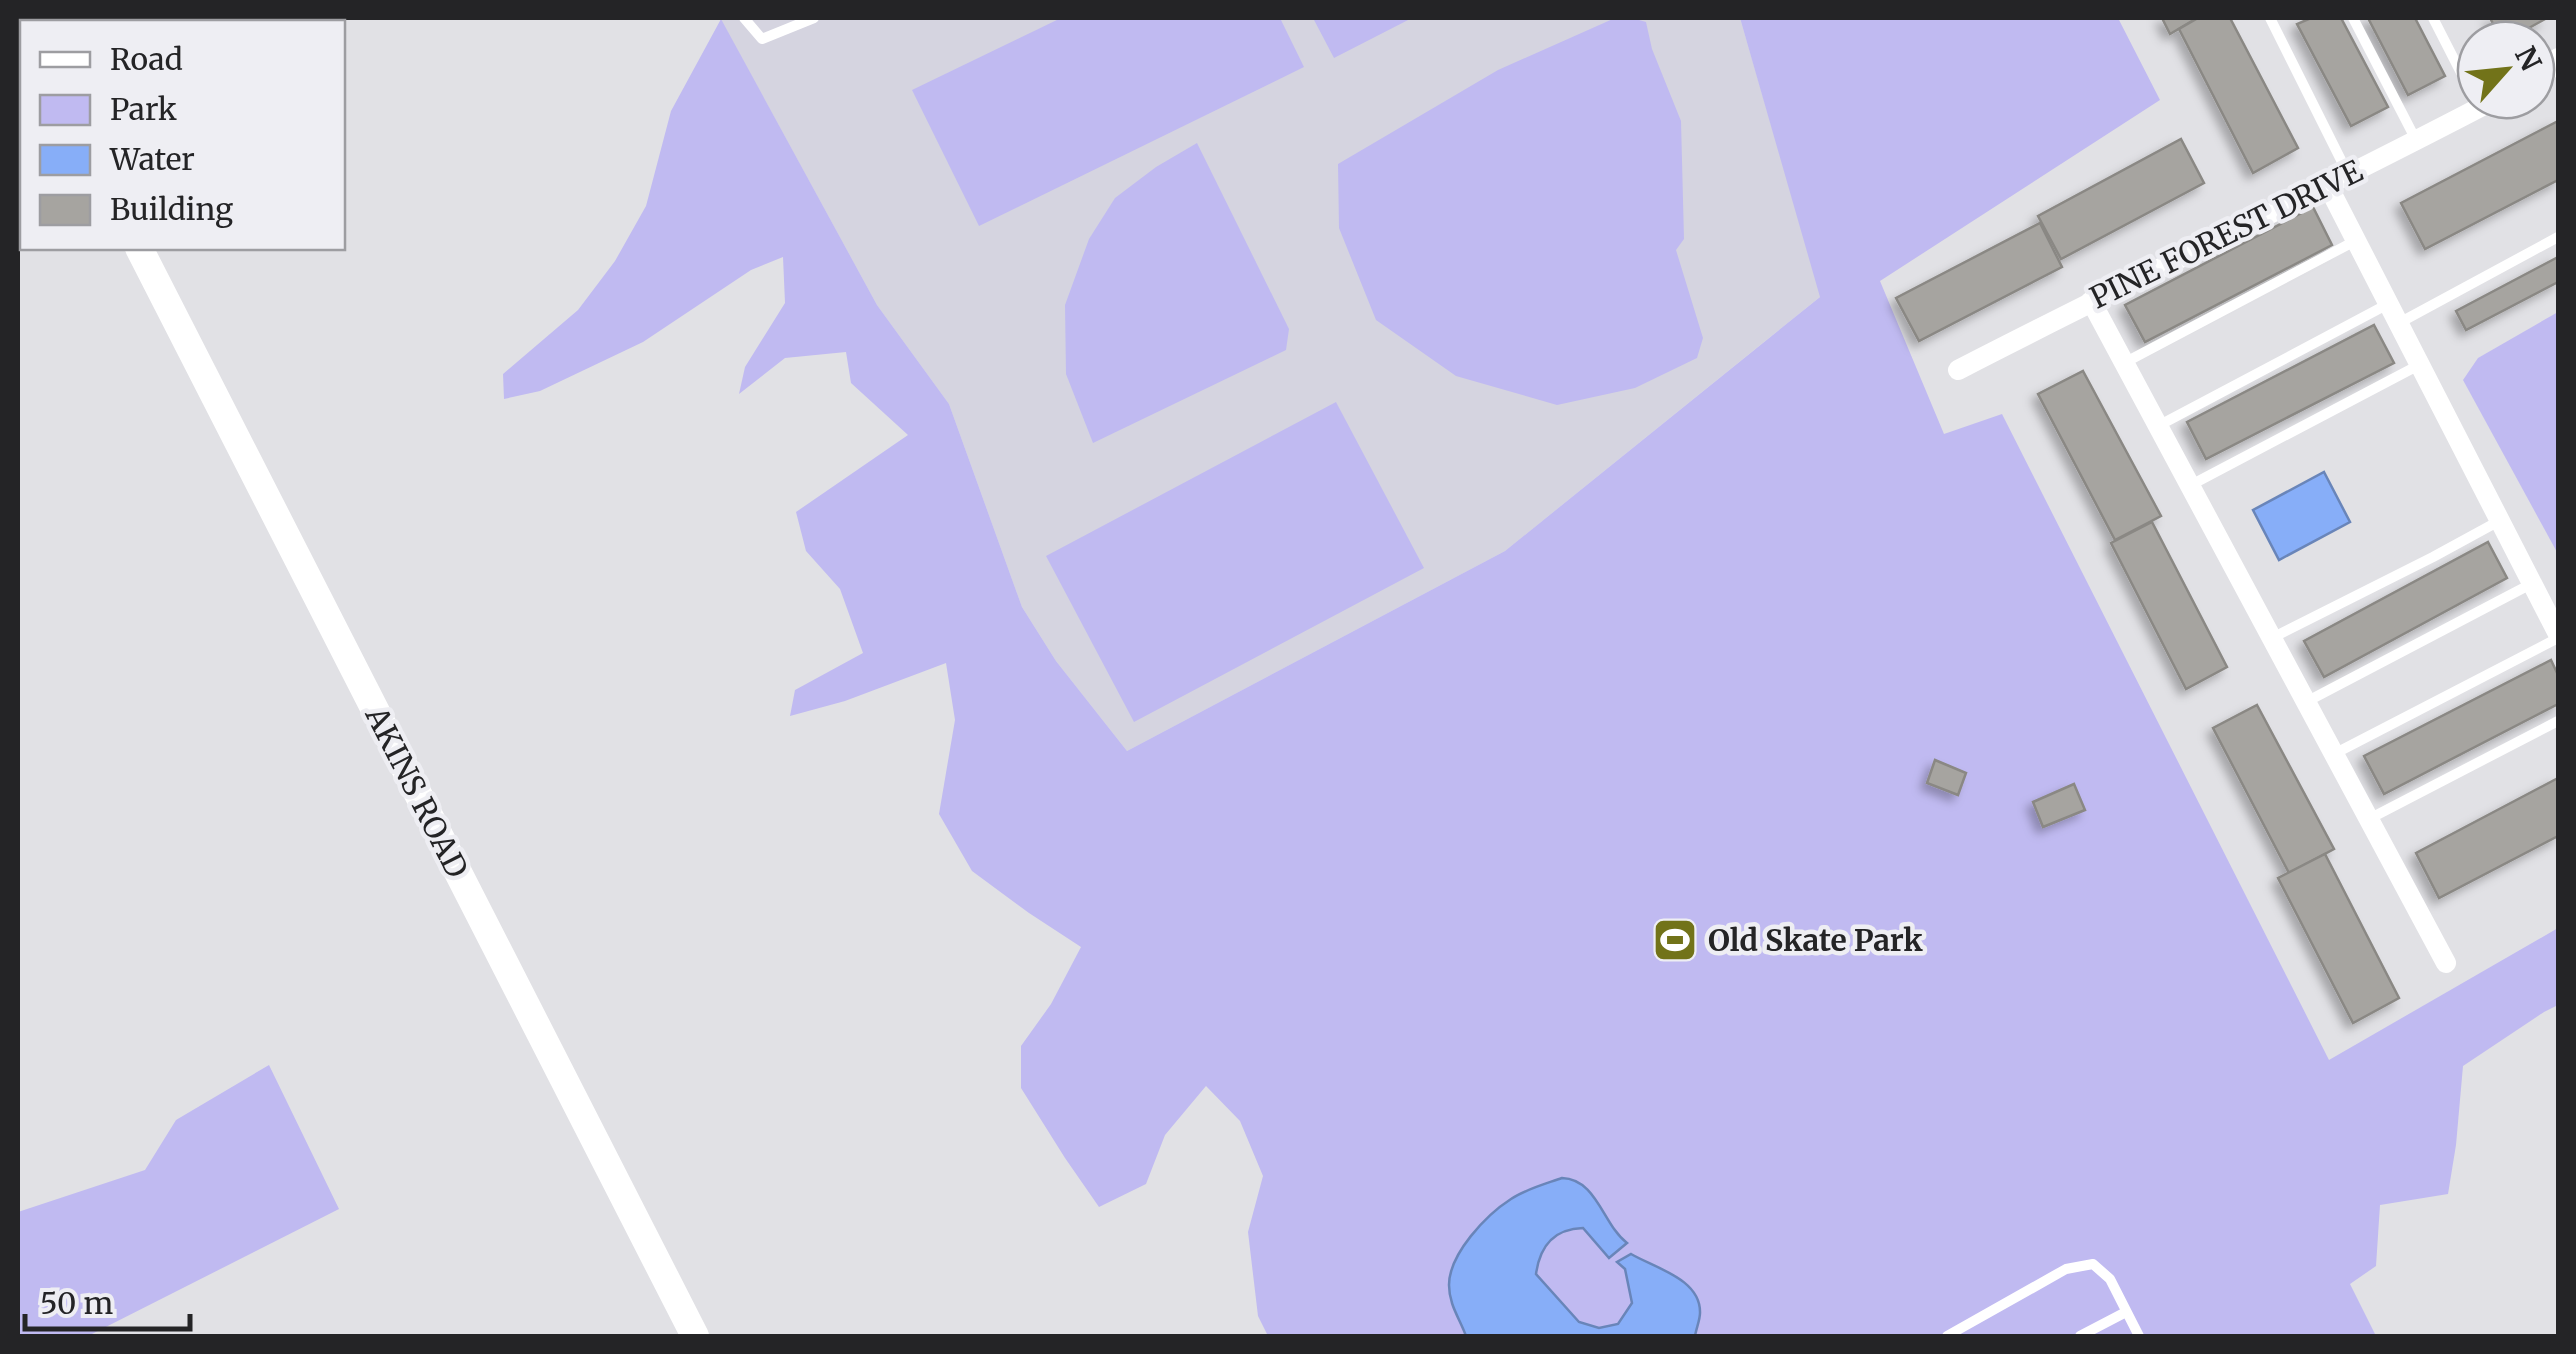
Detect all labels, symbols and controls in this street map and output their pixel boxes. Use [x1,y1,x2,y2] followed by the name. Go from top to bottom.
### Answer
[20,20,345,250] legend
[2456,20,2556,120] north arrow
[110,40,183,78] text: Road
[2507,41,2549,77] text: N
[110,90,177,128] text: Park
[109,140,195,178] text: Water
[2084,152,2368,316] street label: PINE FOREST DRIVE
[110,190,233,228] text: Building
[357,699,476,884] street label: AKINS ROAD
[1652,917,1698,963] sports icon: Old Skate Park
[1708,921,1923,959] place label: Old Skate Park
[25,1269,190,1331] scale bar
[40,1284,113,1322] text: 50 m

